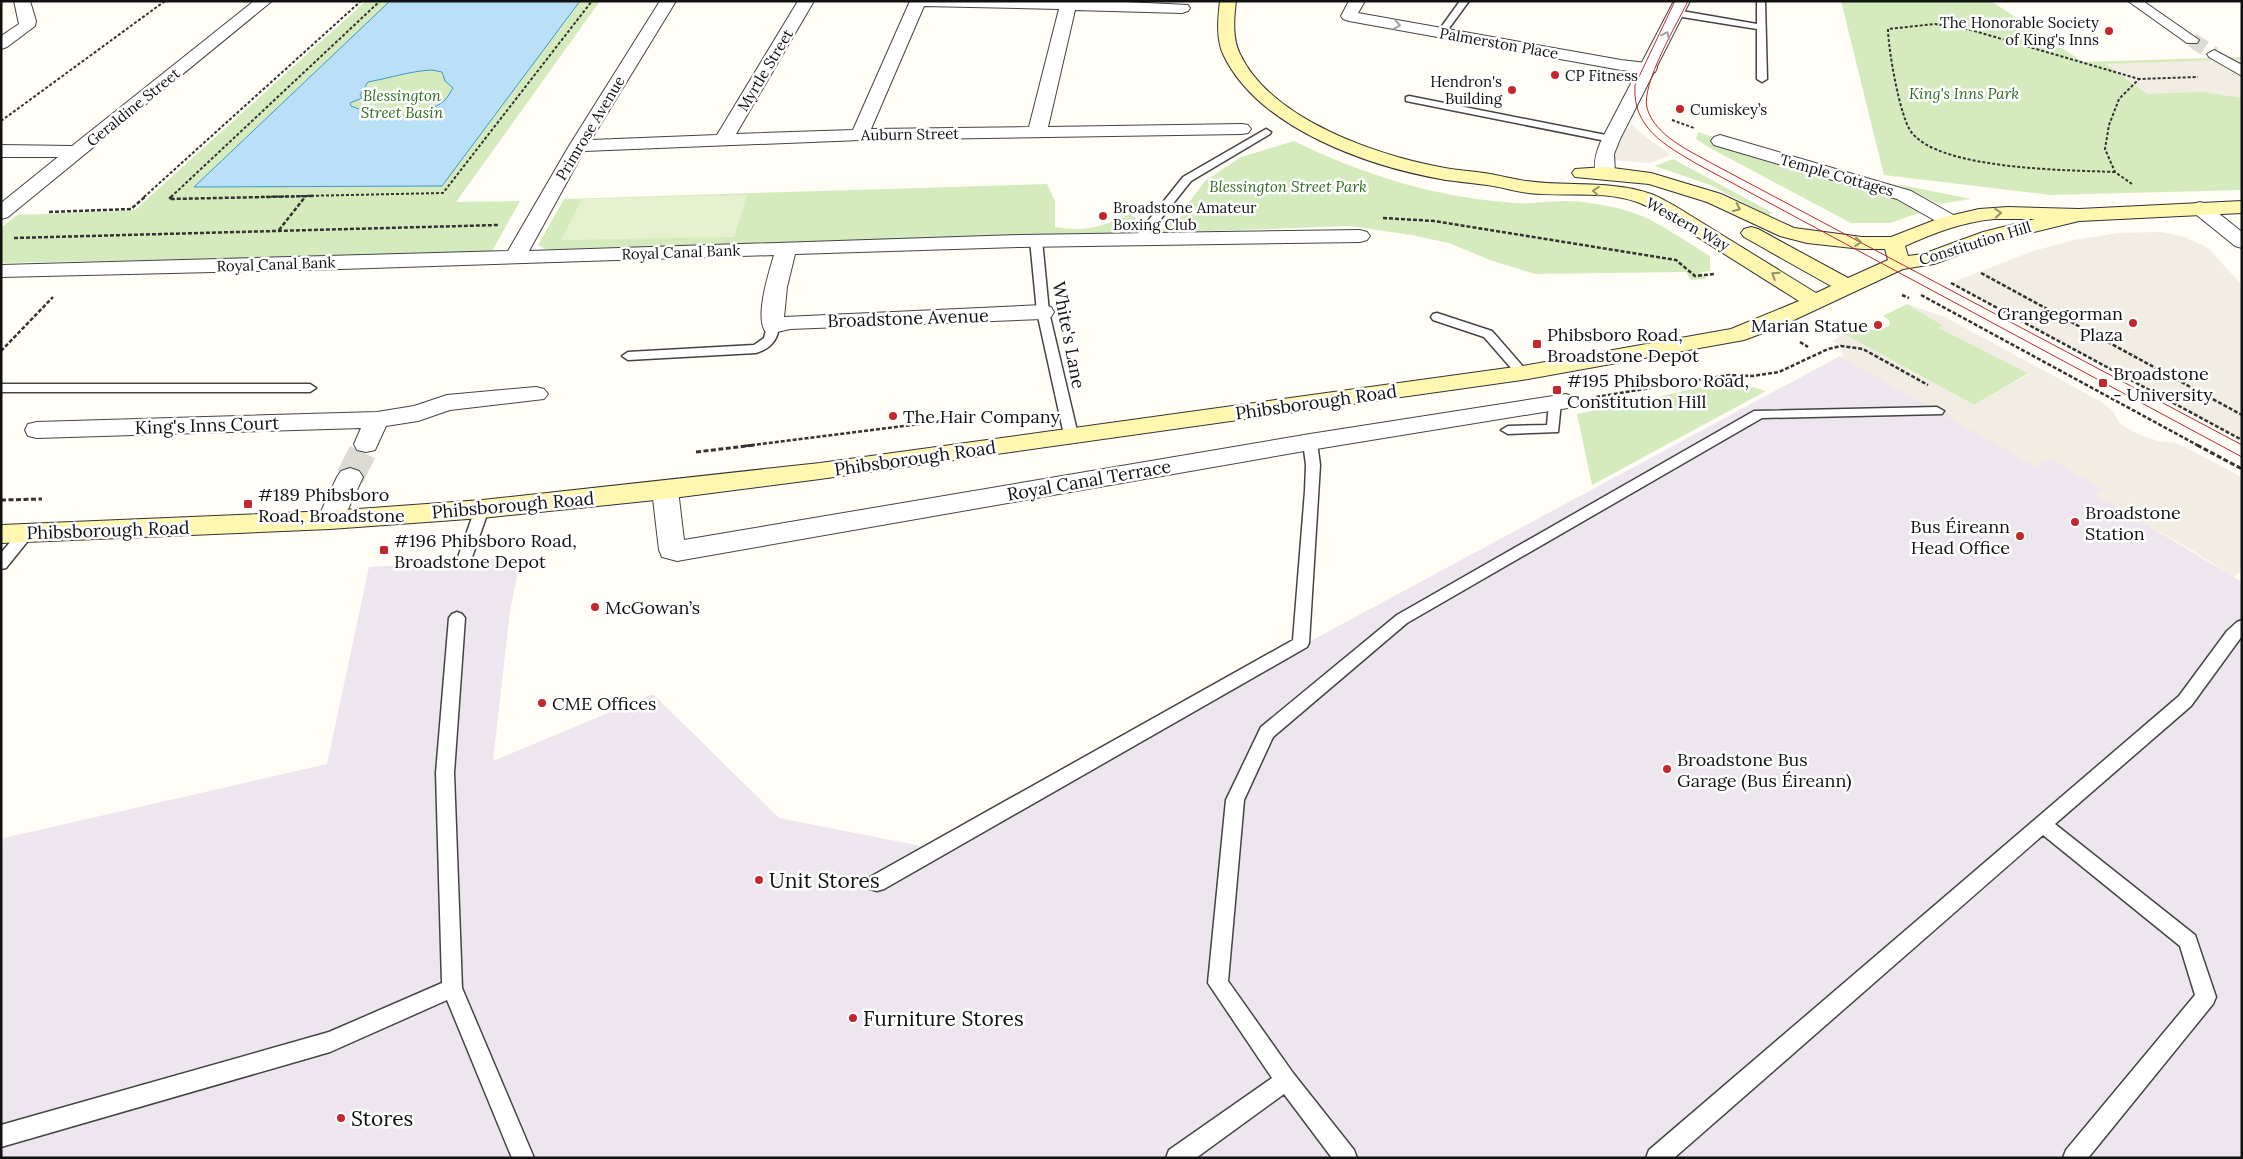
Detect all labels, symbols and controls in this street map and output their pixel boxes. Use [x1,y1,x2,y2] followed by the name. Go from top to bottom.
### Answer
[1940,13,2099,49] place label: The Honorable Society of King's Inns
[1393,19,1401,29] one-way arrow
[1438,23,1560,63] street label: Palmerston Place
[733,25,797,115] street label: Myrtle Street
[2103,25,2115,37] marker: The Honorable Society of King's Inns
[1660,31,1670,40] one-way arrow
[82,63,184,150] street label: Geraldine Street
[1565,66,1638,85] place label: CP Fitness
[1549,69,1561,81] marker: CP Fitness
[551,72,629,184] street label: Primrose Avenue
[1430,72,1503,108] place label: Hendron's Building
[1506,84,1518,96] marker: Hendron's Building
[1909,84,2019,103] park label: King's Inns Park
[361,86,444,122] park label: Blessington Street Basin
[1690,100,1767,119] place label: Cumiskey’s
[1674,103,1686,115] marker: Cumiskey’s
[860,124,959,144] street label: Auburn Street
[1778,150,1896,200] street label: Temple Cottages
[1209,177,1367,196] park label: Blessington Street Park
[1592,185,1600,196] one-way arrow
[1643,193,1733,255] street label: Western Way
[1113,198,1257,234] place label: Broadstone Amateur Boxing Club
[1732,202,1741,213] one-way arrow
[1995,208,2003,219] one-way arrow
[1097,210,1109,222] marker: Broadstone Amateur Boxing Club
[1917,217,2033,269] street label: Constitution Hill
[1854,237,1862,248] one-way arrow
[621,240,741,264] street label: Royal Canal Bank
[216,252,336,276] street label: Royal Canal Bank
[1772,272,1781,281] one-way arrow
[1047,280,1091,391] street label: White's Lane
[1997,302,2123,346] place label: Grangegorman Plaza
[827,304,989,332] street label: Broadstone Avenue
[1751,314,1868,337] place label: Marian Statue
[2127,317,2139,329] marker: Grangegorman Plaza
[1872,319,1884,331] marker: Marian Statue
[1547,323,1699,367] place label: Phibsboro Road, Broadstone Depot
[1531,338,1543,350] marker: Phibsboro Road, Broadstone Depot
[2113,362,2213,406] place label: Broadstone - University
[1567,369,1749,413] place label: #195 Phibsboro Road, Constitution Hill
[2097,377,2109,389] marker: Broadstone - University
[1234,379,1399,425] street label: Phibsborough Road
[1551,384,1563,396] marker: #195 Phibsboro Road, Constitution Hill
[903,405,1061,428] place label: The Hair Company
[887,410,899,422] marker: The Hair Company
[134,411,280,439] street label: King's Inns Court
[833,435,998,481] street label: Phibsborough Road
[1005,454,1173,506] street label: Royal Canal Terrace
[258,483,405,527] place label: #189 Phibsboro Road, Broadstone
[431,486,595,524] street label: Phibsborough Road
[242,498,254,510] marker: #189 Phibsboro Road, Broadstone
[2085,501,2181,545] place label: Broadstone Station
[1910,515,2010,559] place label: Bus Éireann Head Office
[26,516,190,544] street label: Phibsborough Road
[2069,516,2081,528] marker: Broadstone Station
[394,529,577,573] place label: #196 Phibsboro Road, Broadstone Depot
[2014,530,2026,542] marker: Bus Éireann Head Office
[378,544,390,556] marker: #196 Phibsboro Road, Broadstone Depot
[605,596,700,619] place label: McGowan’s
[589,601,601,613] marker: McGowan’s
[552,692,656,715] place label: CME Offices
[536,697,548,709] marker: CME Offices
[1677,748,1852,792] place label: Broadstone Bus Garage (Bus Éireann)
[1661,763,1673,775] marker: Broadstone Bus Garage (Bus Éireann)
[769,867,880,894] place label: Unit Stores
[753,874,765,886] marker: Unit Stores
[863,1005,1024,1032] place label: Furniture Stores
[847,1012,859,1024] marker: Furniture Stores
[351,1105,413,1132] place label: Stores
[335,1112,347,1124] marker: Stores

